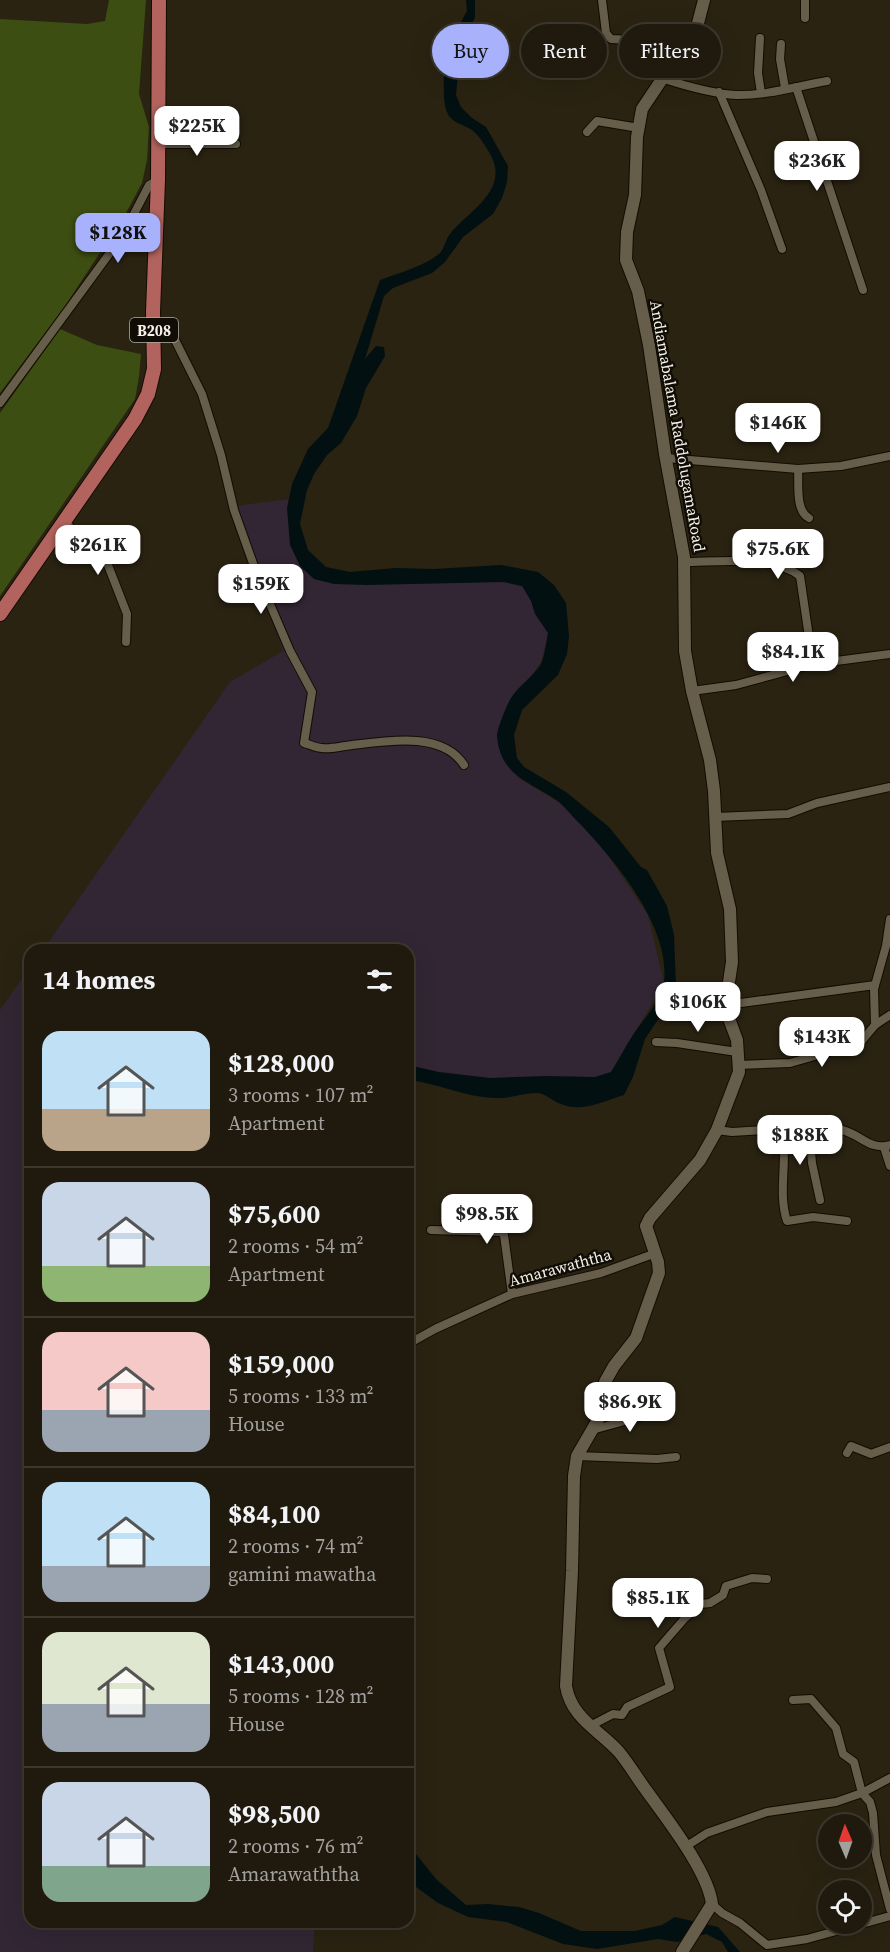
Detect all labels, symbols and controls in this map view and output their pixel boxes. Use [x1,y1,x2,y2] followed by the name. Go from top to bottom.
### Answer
[432,24,509,78] chip: Buy
[521,24,607,78] chip: Rent
[619,24,721,78] chip: Filters
[155,106,239,157] pin: $225K
[168,111,226,139] text: $225K
[775,141,859,192] pin: $236K
[788,146,846,174] text: $236K
[76,213,160,264] pin: $128K
[89,218,147,246] text: $128K
[645,298,711,554] street label: Andiamabalama RaddolugamaRoad
[130,318,178,342] road number: B208
[736,403,820,454] pin: $146K
[749,408,807,436] text: $146K
[56,525,140,576] pin: $261K
[729,529,827,580] pin: $75.6K
[69,530,127,558] text: $261K
[746,534,810,562] text: $75.6K
[219,564,303,615] pin: $159K
[232,569,290,597] text: $159K
[744,632,842,683] pin: $84.1K
[761,637,825,665] text: $84.1K
[42,962,155,998] text: 14 homes
[363,964,396,997] icon: filters
[656,982,740,1033] pin: $106K
[669,987,727,1015] text: $106K
[780,1017,864,1068] pin: $143K
[793,1022,851,1050] text: $143K
[228,1045,334,1081] text: $128,000
[90,1055,162,1127] icon: home
[228,1081,374,1109] text: 3 rooms · 107 m²
[228,1109,325,1137] text: Apartment
[758,1115,842,1166] pin: $188K
[771,1120,829,1148] text: $188K
[438,1194,536,1245] pin: $98.5K
[228,1196,320,1232] text: $75,600
[455,1199,519,1227] text: $98.5K
[90,1206,162,1278] icon: home
[228,1232,364,1260] text: 2 rooms · 54 m²
[506,1243,615,1291] street label: Amarawaththa
[228,1260,325,1288] text: Apartment
[228,1346,334,1382] text: $159,000
[90,1356,162,1428] icon: home
[228,1382,374,1410] text: 5 rooms · 133 m²
[581,1382,679,1433] pin: $86.9K
[598,1387,662,1415] text: $86.9K
[228,1410,285,1438] text: House
[228,1496,320,1532] text: $84,100
[90,1506,162,1578] icon: home
[228,1532,364,1560] text: 2 rooms · 74 m²
[228,1560,376,1588] text: gamini mawatha
[609,1578,707,1629] pin: $85.1K
[626,1583,690,1611] text: $85.1K
[228,1646,334,1682] text: $143,000
[90,1656,162,1728] icon: home
[228,1682,374,1710] text: 5 rooms · 128 m²
[228,1710,285,1738] text: House
[228,1796,320,1832] text: $98,500
[90,1806,162,1878] icon: home
[818,1814,872,1868] north arrow
[818,1814,872,1934] map controls
[228,1832,364,1860] text: 2 rooms · 76 m²
[228,1860,360,1888] text: Amarawaththa
[818,1880,872,1934] button: locate

